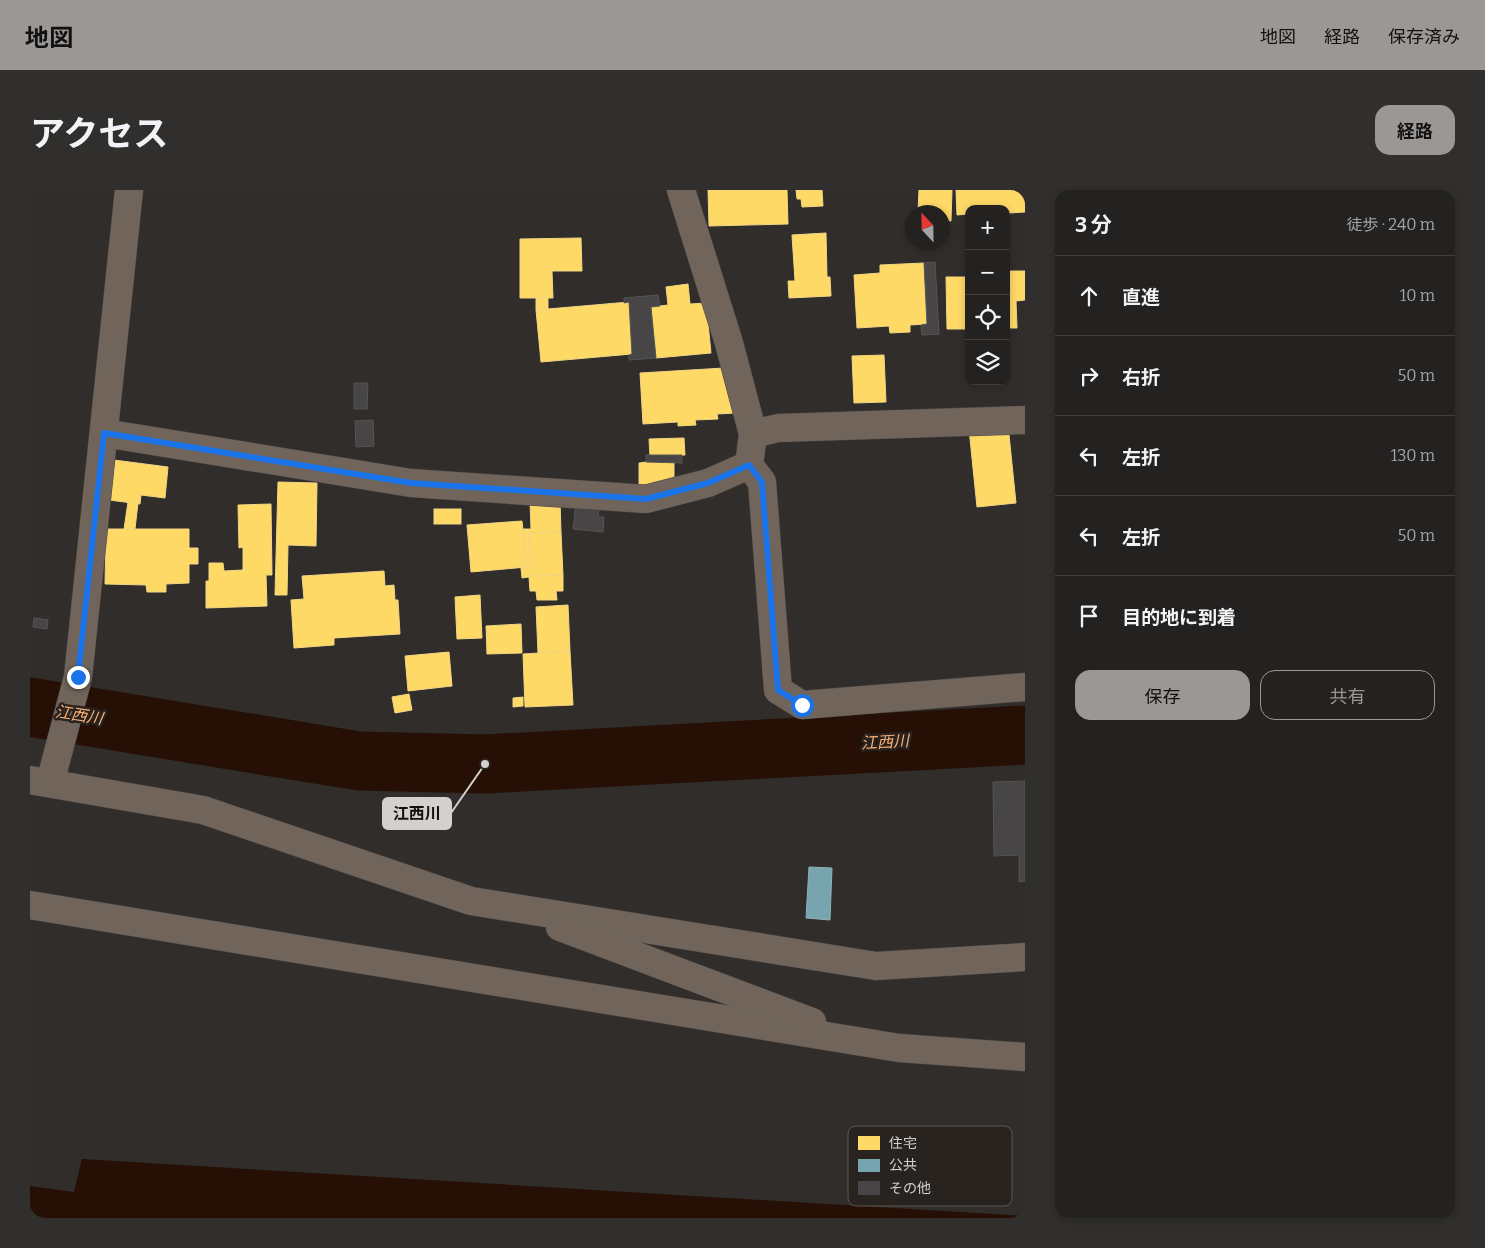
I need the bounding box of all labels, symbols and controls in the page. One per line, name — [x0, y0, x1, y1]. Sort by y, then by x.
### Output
text: 地図 — [25, 24, 73, 52]
text: 地図 — [1260, 26, 1296, 48]
text: 経路 — [1324, 26, 1360, 48]
text: 保存済み — [1388, 26, 1460, 48]
button: 経路 — [1375, 105, 1455, 155]
text: アクセス — [30, 113, 168, 155]
north arrow — [905, 205, 950, 250]
map controls — [965, 205, 1010, 385]
button: + — [965, 205, 1010, 250]
text: 3 分 — [1075, 212, 1112, 238]
text: 徒歩 · 240 m — [1346, 215, 1435, 234]
button: − — [965, 250, 1010, 295]
icon: ahead — [1075, 282, 1103, 310]
text: 直進 — [1122, 286, 1160, 309]
text: 10 m — [1400, 286, 1435, 305]
button: locate — [965, 295, 1010, 340]
button: layers — [965, 340, 1010, 385]
icon: right — [1075, 362, 1103, 390]
text: 右折 — [1122, 366, 1160, 389]
text: 50 m — [1398, 366, 1435, 385]
icon: left — [1075, 442, 1103, 470]
text: 左折 — [1122, 446, 1160, 469]
text: 130 m — [1391, 446, 1435, 465]
icon: left — [1075, 522, 1103, 550]
text: 左折 — [1122, 526, 1160, 549]
text: 50 m — [1398, 526, 1435, 545]
icon: arrive — [1075, 602, 1103, 630]
text: 目的地に到着 — [1122, 606, 1236, 629]
route end — [67, 666, 90, 689]
button: 保存 — [1075, 670, 1250, 720]
button: 共有 — [1260, 670, 1435, 720]
route start — [791, 694, 814, 717]
water label: 江西川 — [54, 702, 106, 728]
water label: 江西川 — [861, 731, 911, 753]
callout: 江西川 — [383, 798, 451, 829]
text: 江西川 — [393, 804, 441, 823]
legend — [848, 1126, 1012, 1206]
text: 住宅 — [889, 1135, 917, 1152]
text: 公共 — [889, 1157, 917, 1174]
text: その他 — [889, 1180, 931, 1197]

